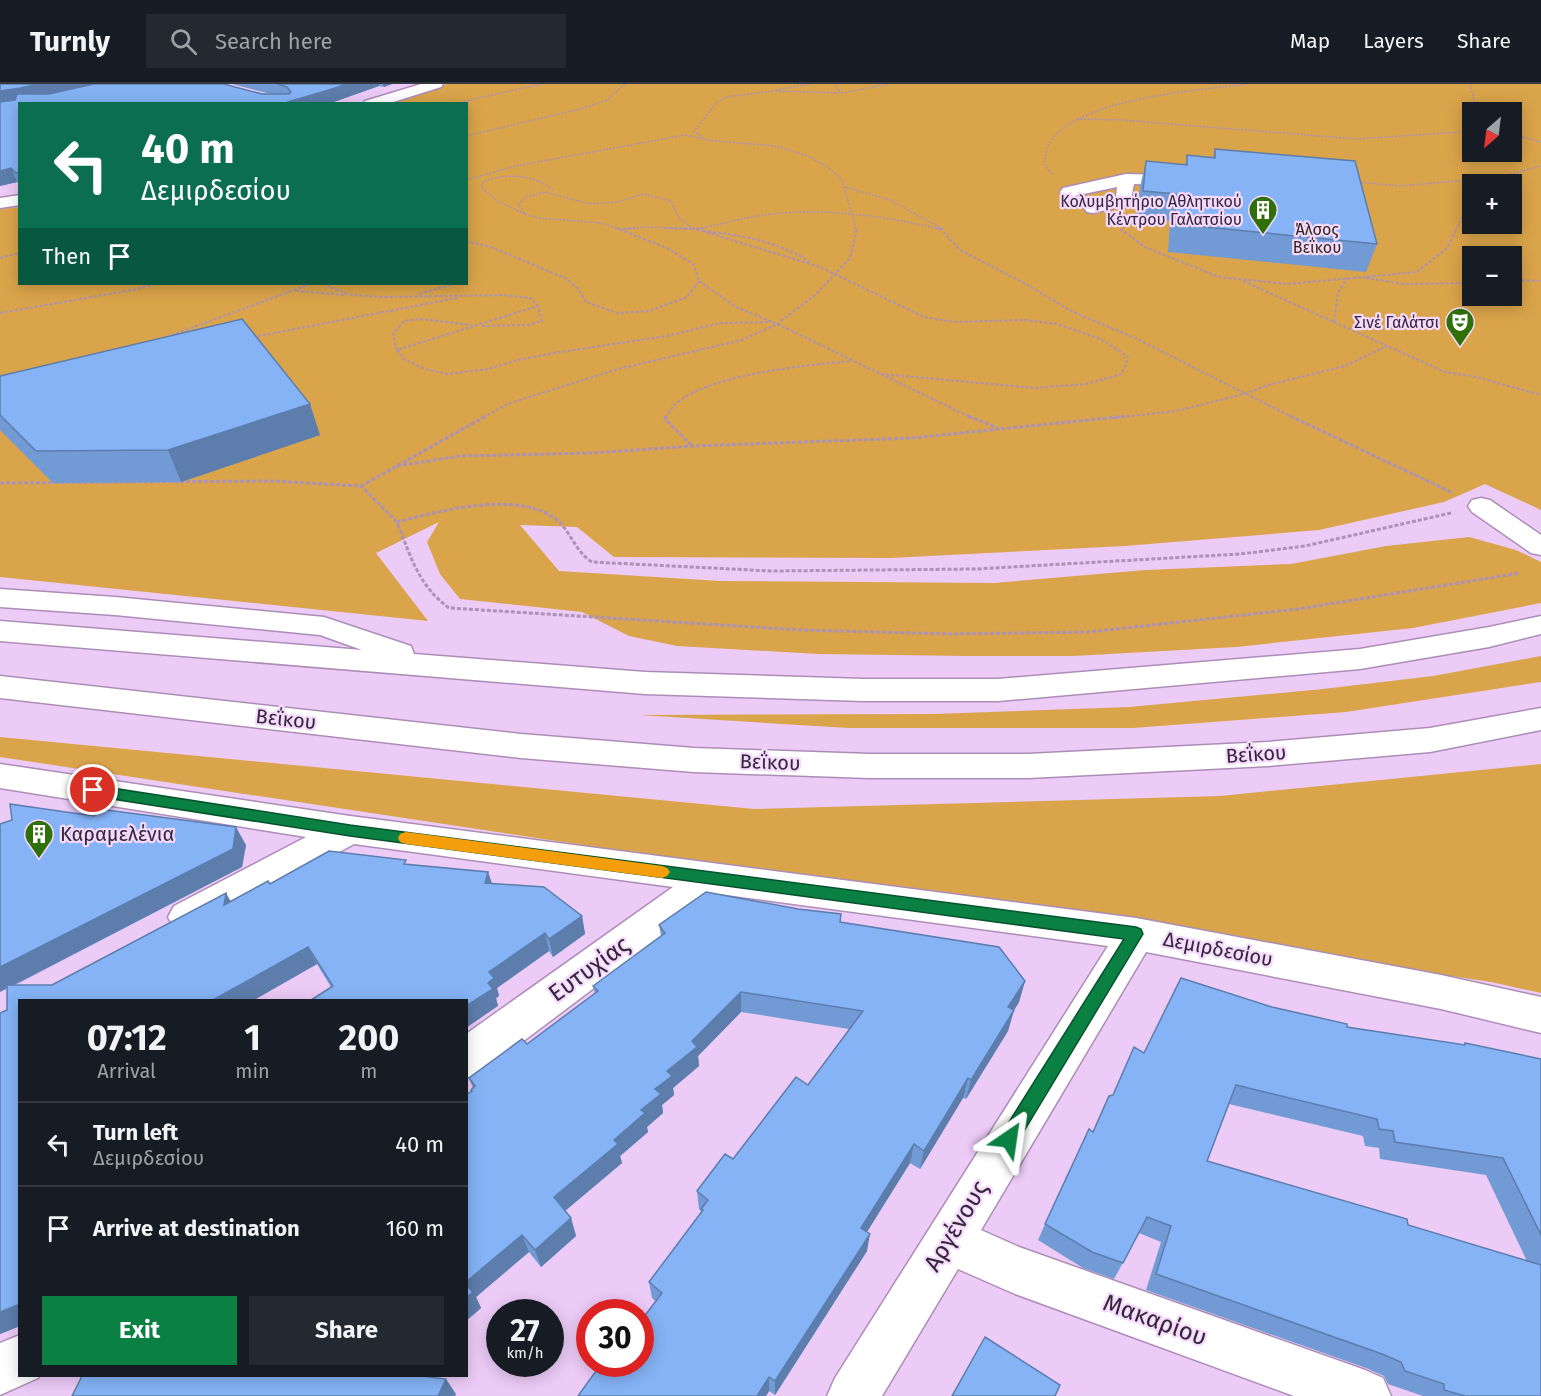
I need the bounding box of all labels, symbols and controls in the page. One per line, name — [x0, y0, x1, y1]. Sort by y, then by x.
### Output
search box — [146, 14, 566, 68]
text: Turnly — [30, 25, 110, 58]
icon: search — [167, 25, 200, 58]
text: Search here — [215, 28, 332, 55]
text: Map — [1290, 28, 1330, 54]
text: Layers — [1363, 28, 1424, 54]
text: Share — [1457, 28, 1511, 54]
north arrow — [1462, 102, 1522, 162]
map controls — [1462, 102, 1522, 306]
text: 40 m — [141, 124, 235, 174]
icon: left — [42, 126, 120, 204]
button: + — [1462, 174, 1522, 234]
text: Δεμιρδεσίου — [141, 175, 291, 207]
place label: Κολυμβητήριο Αθλητικού Κέντρου Γαλατσίου — [1060, 192, 1242, 229]
building icon: Κολυμβητήριο Αθλητικού Κέντρου Γαλατσίου — [1247, 194, 1279, 236]
park label: Άλσος Βεΐκου — [1293, 220, 1341, 257]
icon: arrive — [103, 240, 136, 273]
text: Then — [42, 243, 91, 270]
button: − — [1462, 246, 1522, 306]
theatre icon: Σινέ Γαλάτσι — [1444, 306, 1476, 348]
place label: Σινέ Γαλάτσι — [1354, 313, 1439, 332]
street label: Βεΐκου — [255, 704, 317, 734]
street label: Βεΐκου — [1225, 740, 1287, 768]
street label: Βεΐκου — [739, 749, 801, 775]
pin — [67, 764, 118, 815]
icon: arrive — [76, 773, 109, 806]
building icon: Καραμελένια — [23, 818, 55, 860]
place label: Καραμελένια — [60, 822, 174, 846]
street label: Δεμιρδεσίου — [1161, 927, 1275, 971]
street label: Ευτυχίας — [543, 930, 635, 1008]
text: 07:12 — [87, 1016, 167, 1060]
text: 1 — [244, 1016, 261, 1060]
text: 200 — [339, 1016, 399, 1060]
text: Arrival — [97, 1059, 156, 1083]
text: min — [235, 1059, 270, 1083]
text: m — [360, 1059, 377, 1083]
position arrow — [977, 1107, 1041, 1171]
text: Turn left — [93, 1119, 178, 1146]
icon: left — [42, 1128, 75, 1161]
text: 40 m — [395, 1131, 444, 1158]
text: Δεμιρδεσίου — [93, 1146, 204, 1170]
street label: Αργένους — [918, 1176, 994, 1276]
icon: arrive — [42, 1212, 75, 1245]
text: Arrive at destination — [93, 1215, 300, 1242]
text: 160 m — [386, 1215, 444, 1242]
street label: Μακαρίου — [1099, 1288, 1211, 1352]
button: Exit — [42, 1296, 237, 1365]
button: Share — [249, 1296, 444, 1365]
speed limit sign: 30 — [576, 1299, 654, 1377]
text: 27 — [510, 1313, 540, 1349]
text: km/h — [506, 1344, 544, 1362]

